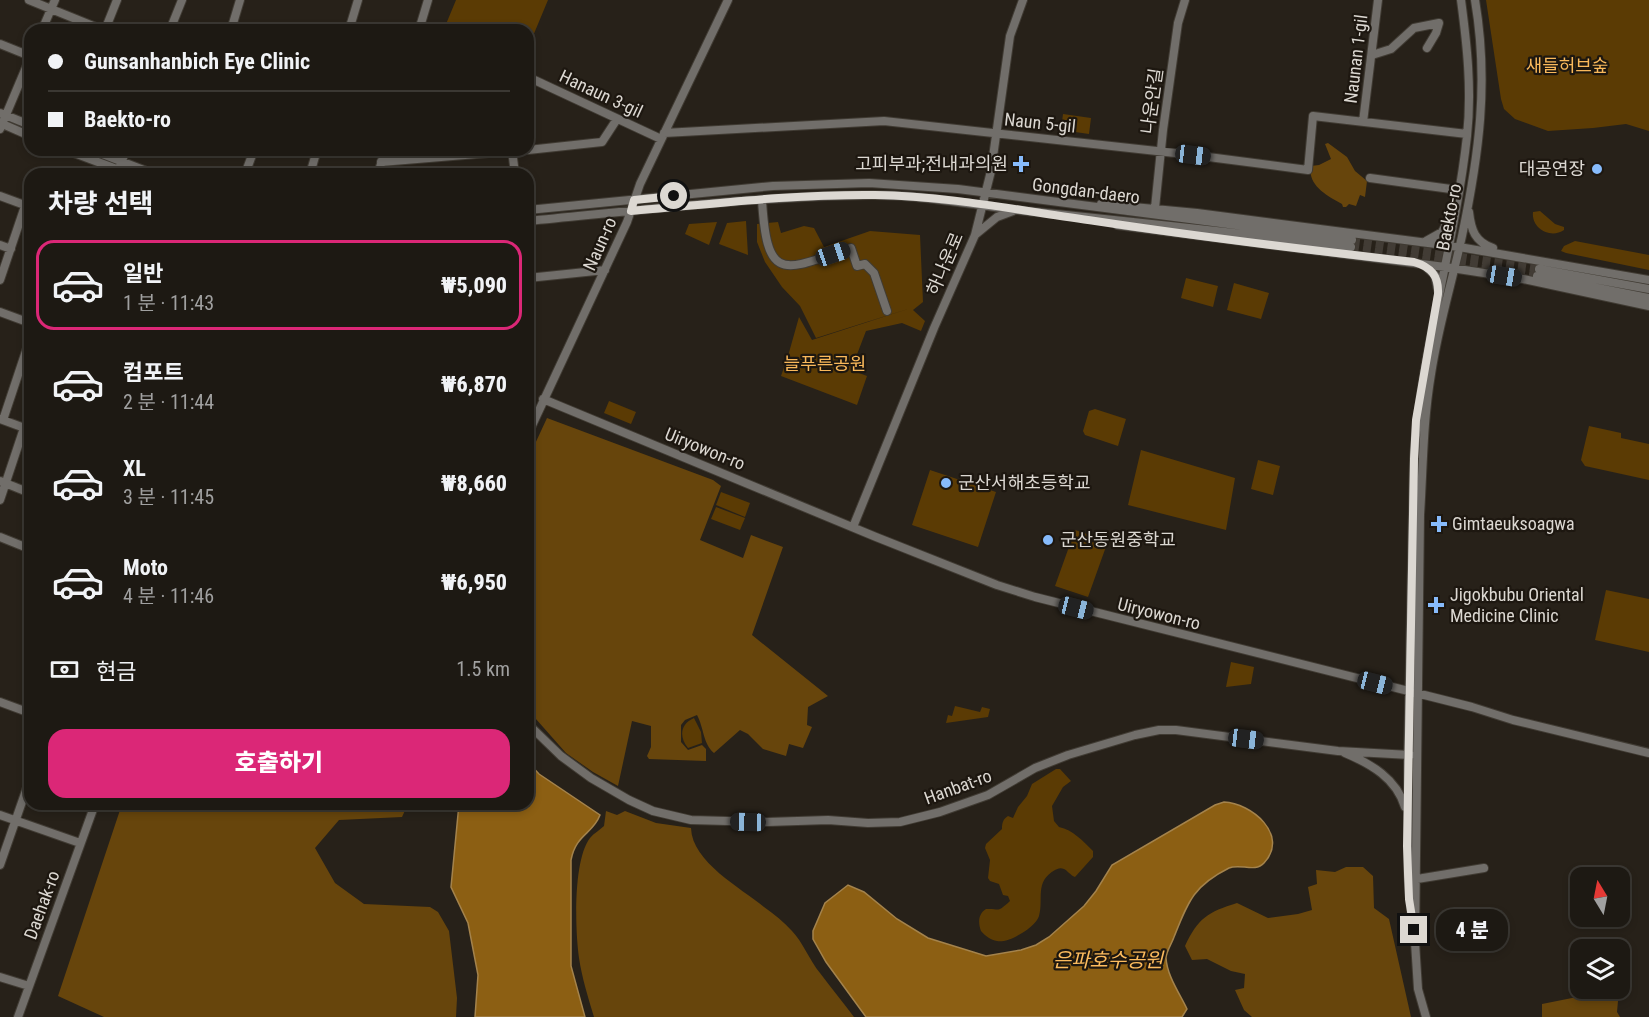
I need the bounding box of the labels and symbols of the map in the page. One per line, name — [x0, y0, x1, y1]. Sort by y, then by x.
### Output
street label: Naunan 1-gil — [1340, 13, 1371, 104]
park label: 새들허브숲 — [1526, 55, 1608, 76]
street label: Hanaun 3-gil — [556, 65, 646, 122]
street label: 나운안길 — [1136, 67, 1167, 135]
street label: Naun 5-gil — [1003, 108, 1077, 137]
car — [1174, 144, 1212, 166]
place label: 고피부과;전내과의원 — [855, 153, 1008, 174]
marker: 고피부과;전내과의원 — [1012, 155, 1030, 173]
place label: 대공연장 — [1519, 158, 1585, 179]
marker: 대공연장 — [1590, 162, 1604, 176]
street label: Gongdan-daero — [1031, 173, 1141, 208]
route start — [660, 182, 687, 209]
street label: Baekto-ro — [1432, 182, 1465, 252]
street label: Naun-ro — [579, 214, 621, 274]
street label: 하나운로 — [922, 229, 967, 298]
car — [813, 240, 853, 268]
car — [1485, 264, 1523, 288]
park label: 늘푸른공원 — [784, 353, 866, 374]
street label: Uiryowon-ro — [662, 423, 748, 474]
place label: 군산서해초등학교 — [958, 472, 1090, 493]
marker: 군산서해초등학교 — [939, 476, 953, 490]
place label: Gimtaeuksoagwa — [1452, 513, 1575, 534]
marker: Gimtaeuksoagwa — [1430, 515, 1448, 533]
place label: 군산동원중학교 — [1060, 529, 1176, 550]
marker: 군산동원중학교 — [1041, 533, 1055, 547]
place label: Jigokbubu Oriental Medicine Clinic — [1450, 584, 1584, 626]
street label: Uiryowon-ro — [1116, 593, 1203, 634]
car — [1056, 595, 1096, 621]
marker: Jigokbubu Oriental Medicine Clinic — [1427, 596, 1445, 614]
car — [1355, 670, 1395, 696]
car — [1227, 728, 1265, 750]
street label: Hanbat-ro — [921, 765, 994, 808]
car — [730, 813, 766, 831]
north arrow — [1570, 867, 1630, 927]
street label: Daehak-ro — [19, 868, 64, 942]
callout: 4 분 — [1435, 909, 1507, 951]
route end — [1400, 916, 1427, 943]
water label: 은파호수공원 — [1053, 948, 1165, 972]

